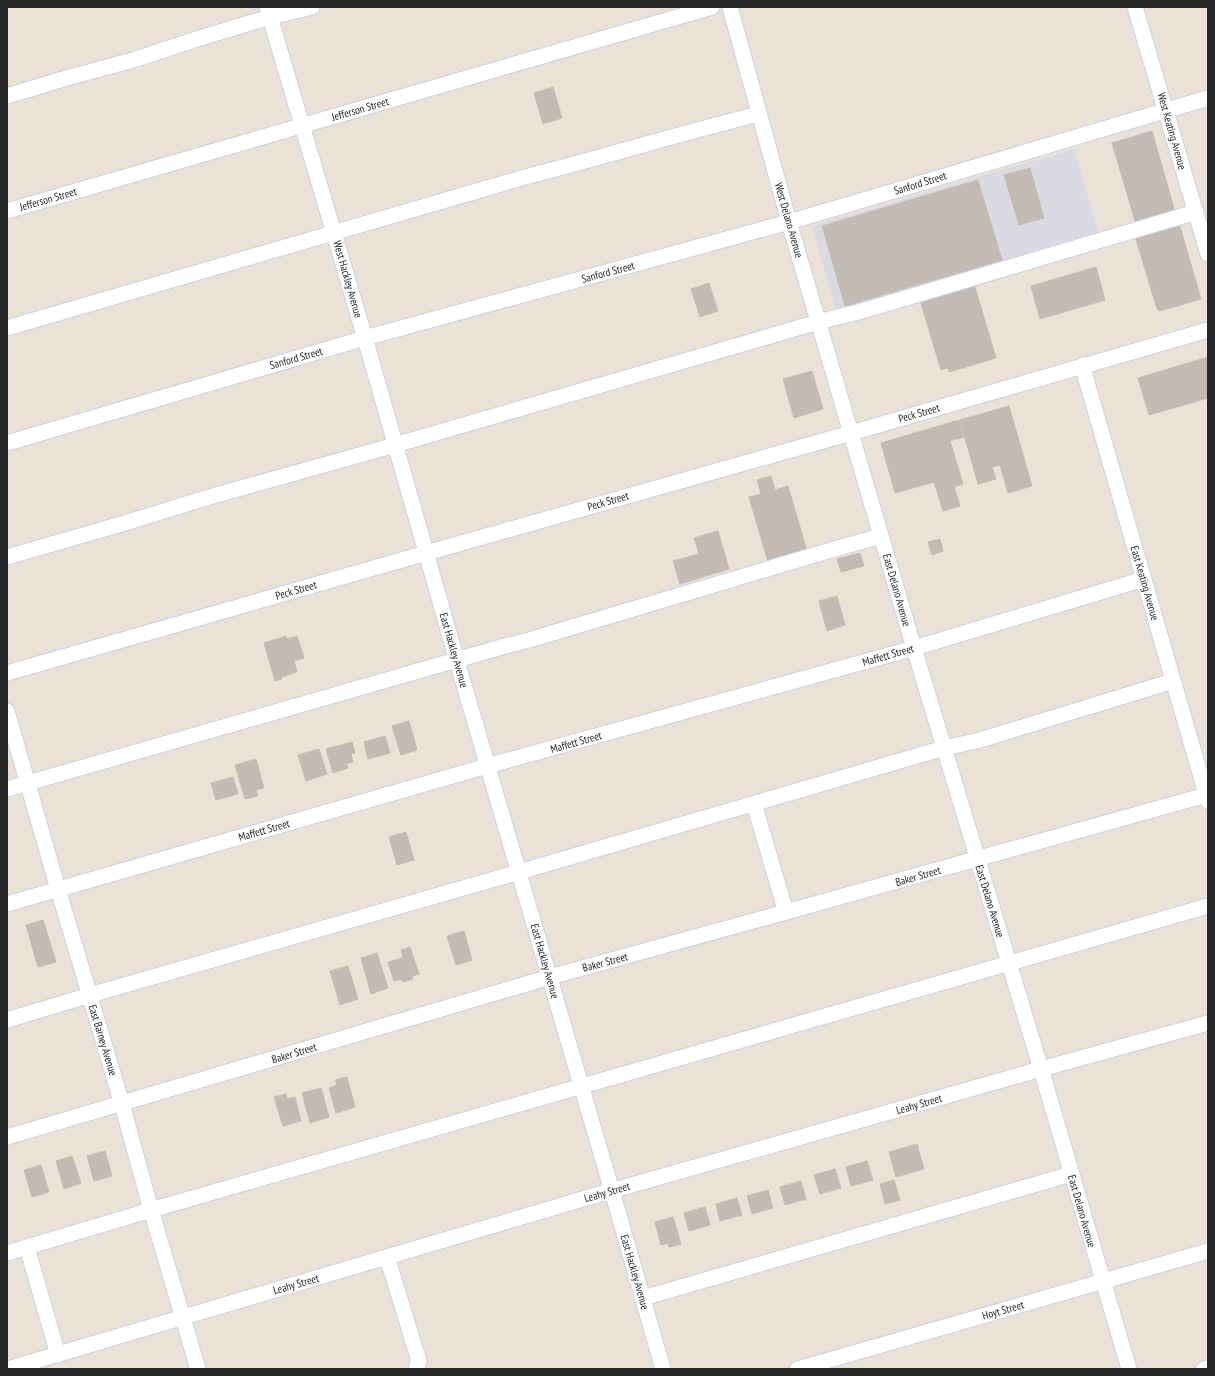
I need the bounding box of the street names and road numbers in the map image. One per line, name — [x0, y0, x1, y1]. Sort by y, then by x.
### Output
street label: West Keating Avenue — [1154, 91, 1190, 172]
street label: Jefferson Street — [329, 94, 390, 124]
street label: Sanford Street — [892, 168, 948, 198]
street label: West Delano Avenue — [772, 181, 807, 260]
street label: Jefferson Street — [17, 184, 78, 214]
street label: West Hackley Avenue — [330, 239, 366, 320]
street label: Sanford Street — [580, 258, 636, 286]
street label: Sanford Street — [268, 344, 324, 372]
street label: Peck Street — [897, 400, 941, 426]
street label: Peck Street — [586, 488, 630, 514]
street label: East Keating Avenue — [1128, 544, 1162, 622]
street label: East Delano Avenue — [880, 552, 914, 628]
street label: Peck Street — [274, 577, 318, 603]
street label: East Hackley Avenue — [437, 611, 472, 690]
street label: Maffett Street — [861, 641, 915, 669]
street label: Maffett Street — [549, 728, 603, 756]
street label: Maffett Street — [237, 816, 291, 844]
street label: Baker Street — [894, 863, 942, 889]
street label: East Delano Avenue — [972, 863, 1008, 939]
street label: East Hackley Avenue — [528, 922, 563, 1001]
street label: Baker Street — [581, 949, 629, 975]
street label: East Barney Avenue — [86, 1003, 121, 1078]
street label: Baker Street — [270, 1040, 318, 1066]
street label: Leahy Street — [895, 1091, 943, 1117]
street label: East Delano Avenue — [1065, 1173, 1099, 1249]
street label: Leahy Street — [583, 1179, 631, 1205]
street label: East Hackley Avenue — [618, 1233, 653, 1312]
street label: Leahy Street — [272, 1271, 320, 1297]
street label: Hoyt Street — [980, 1297, 1026, 1323]

